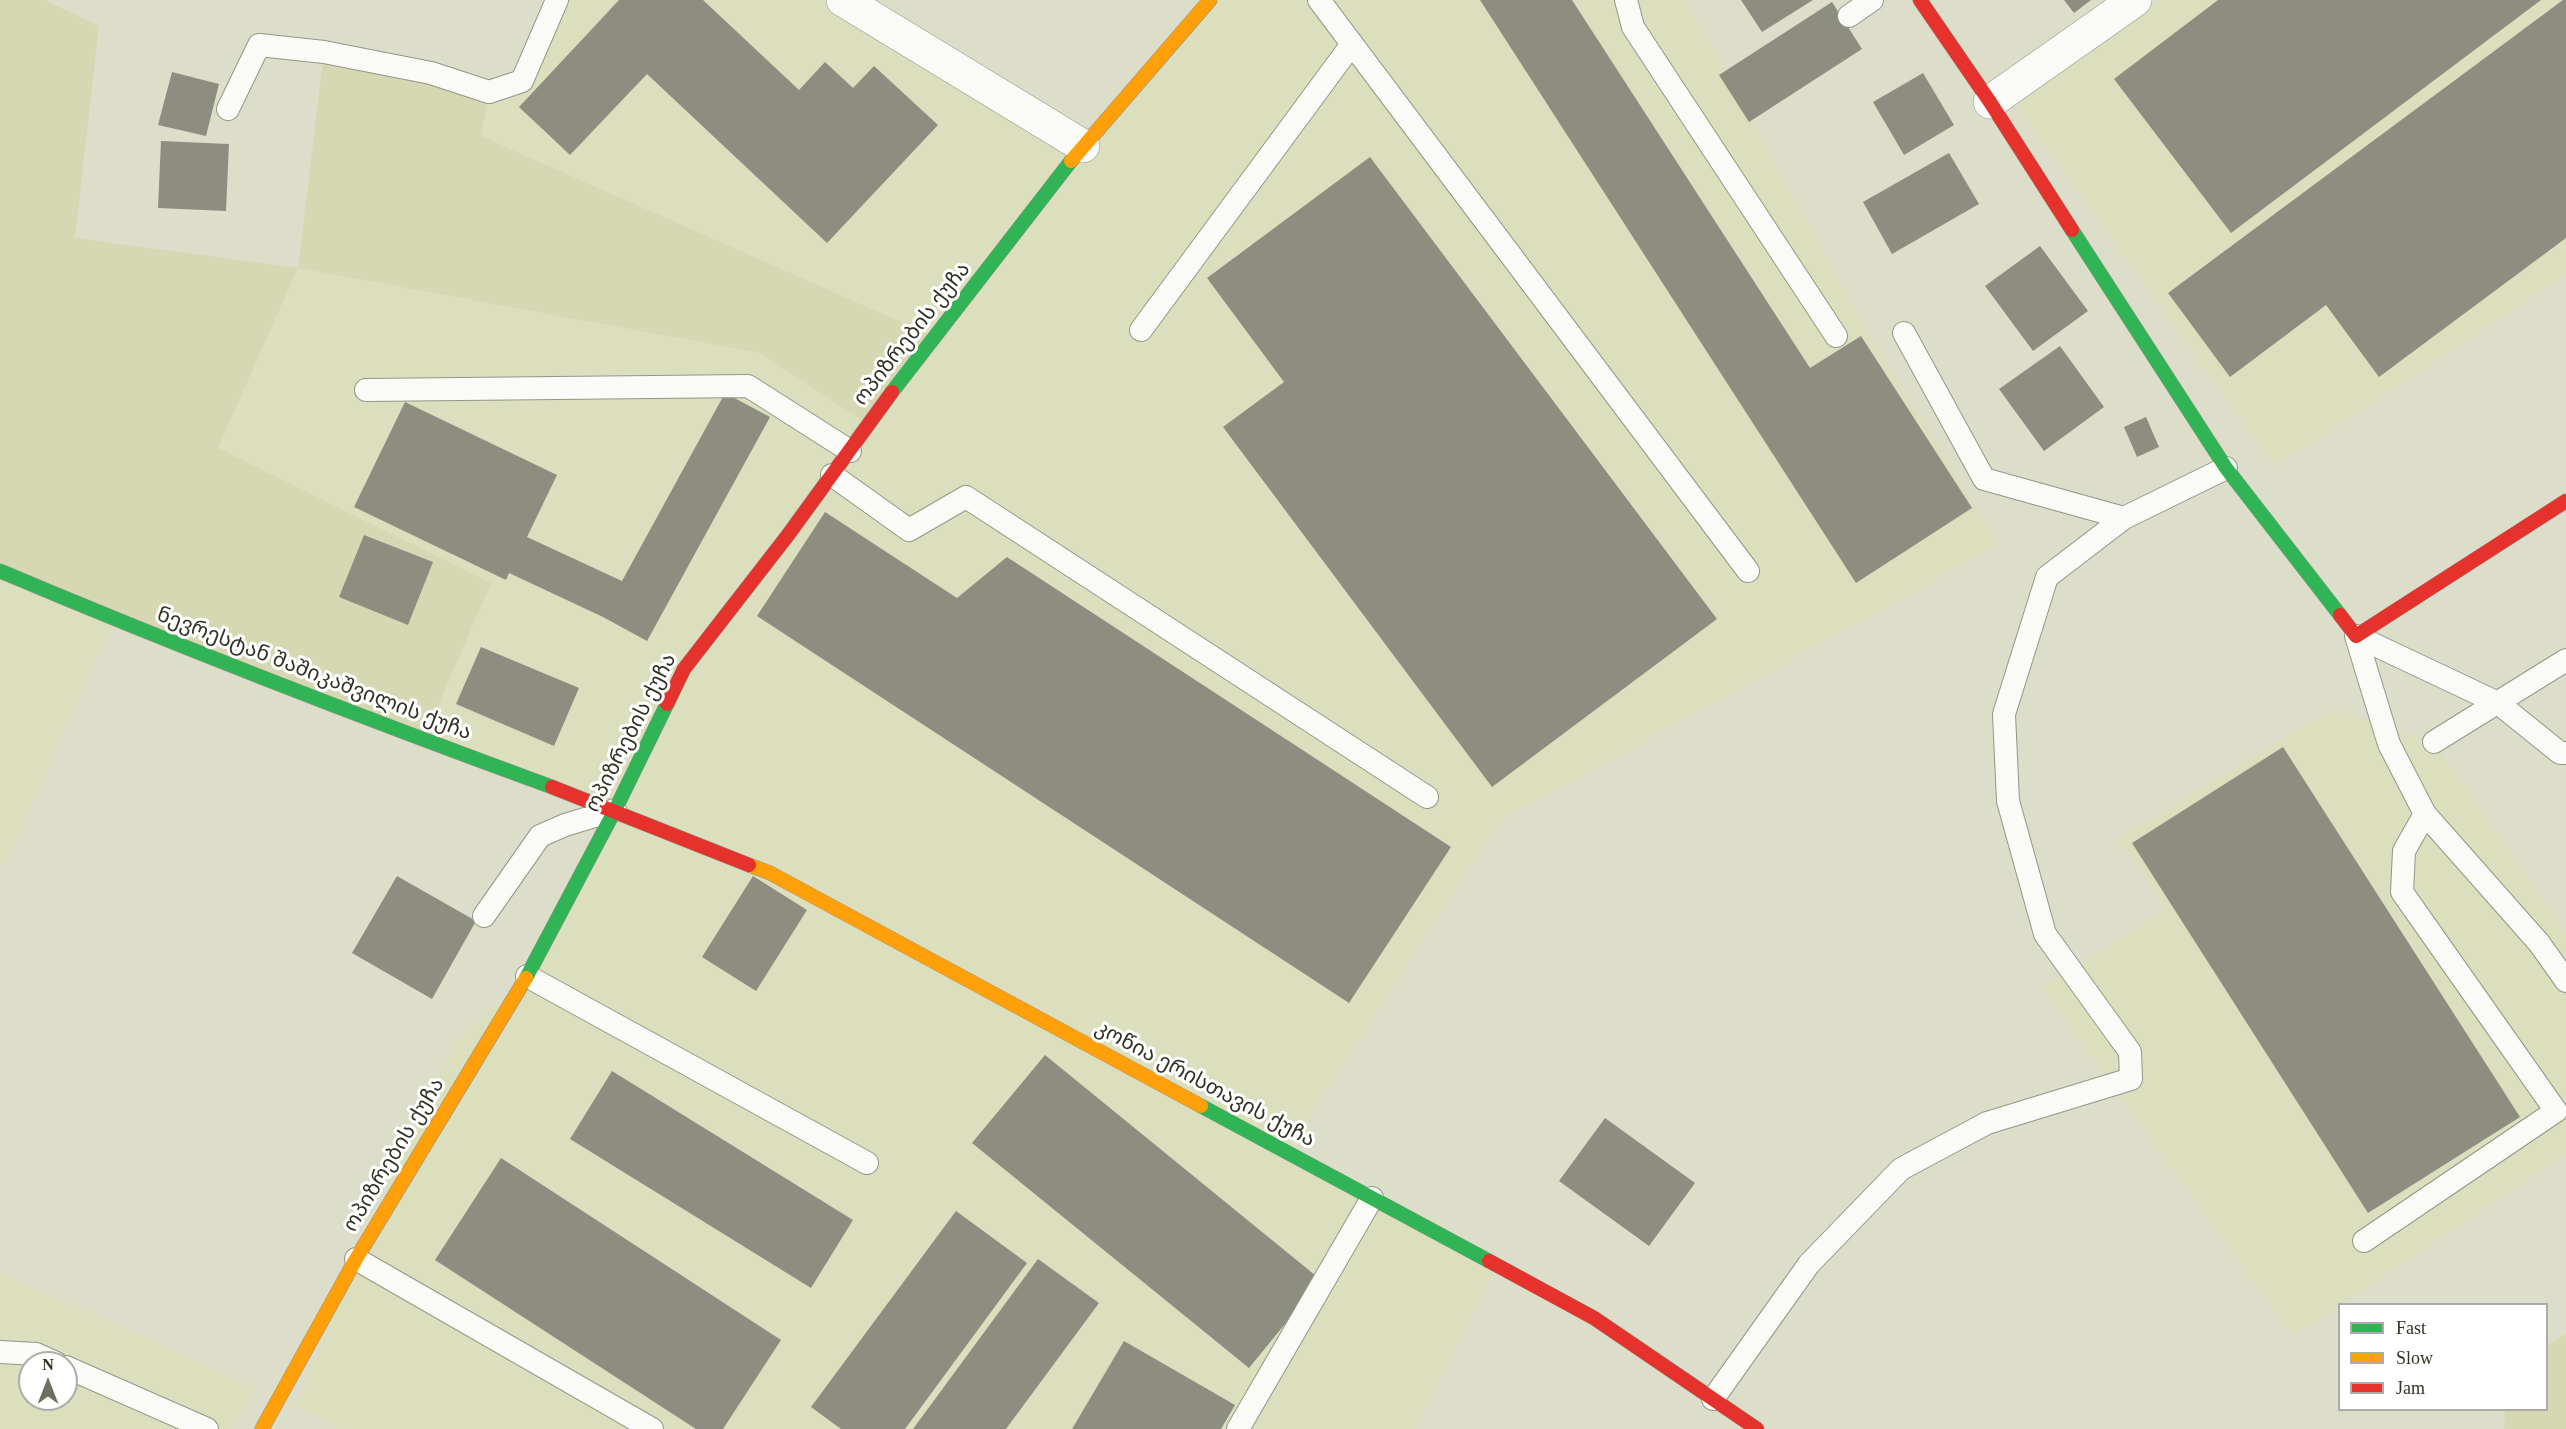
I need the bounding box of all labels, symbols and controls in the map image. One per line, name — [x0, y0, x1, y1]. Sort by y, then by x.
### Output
street label: ოპიზრების ქუჩა — [848, 257, 976, 411]
street label: ნევრესტან შაშიკაშვილის ქუჩა — [153, 602, 475, 746]
street label: ოპიზრების ქუჩა — [580, 649, 682, 817]
street label: კოწია ერისთავის ქუჩა — [1091, 1015, 1319, 1153]
street label: ოპიზრების ქუჩა — [338, 1074, 450, 1236]
legend — [2338, 1303, 2548, 1411]
text: Fast — [2396, 1318, 2426, 1338]
text: Slow — [2396, 1348, 2433, 1368]
north arrow — [18, 1351, 78, 1411]
text: N — [42, 1356, 54, 1373]
text: Jam — [2396, 1378, 2425, 1398]

